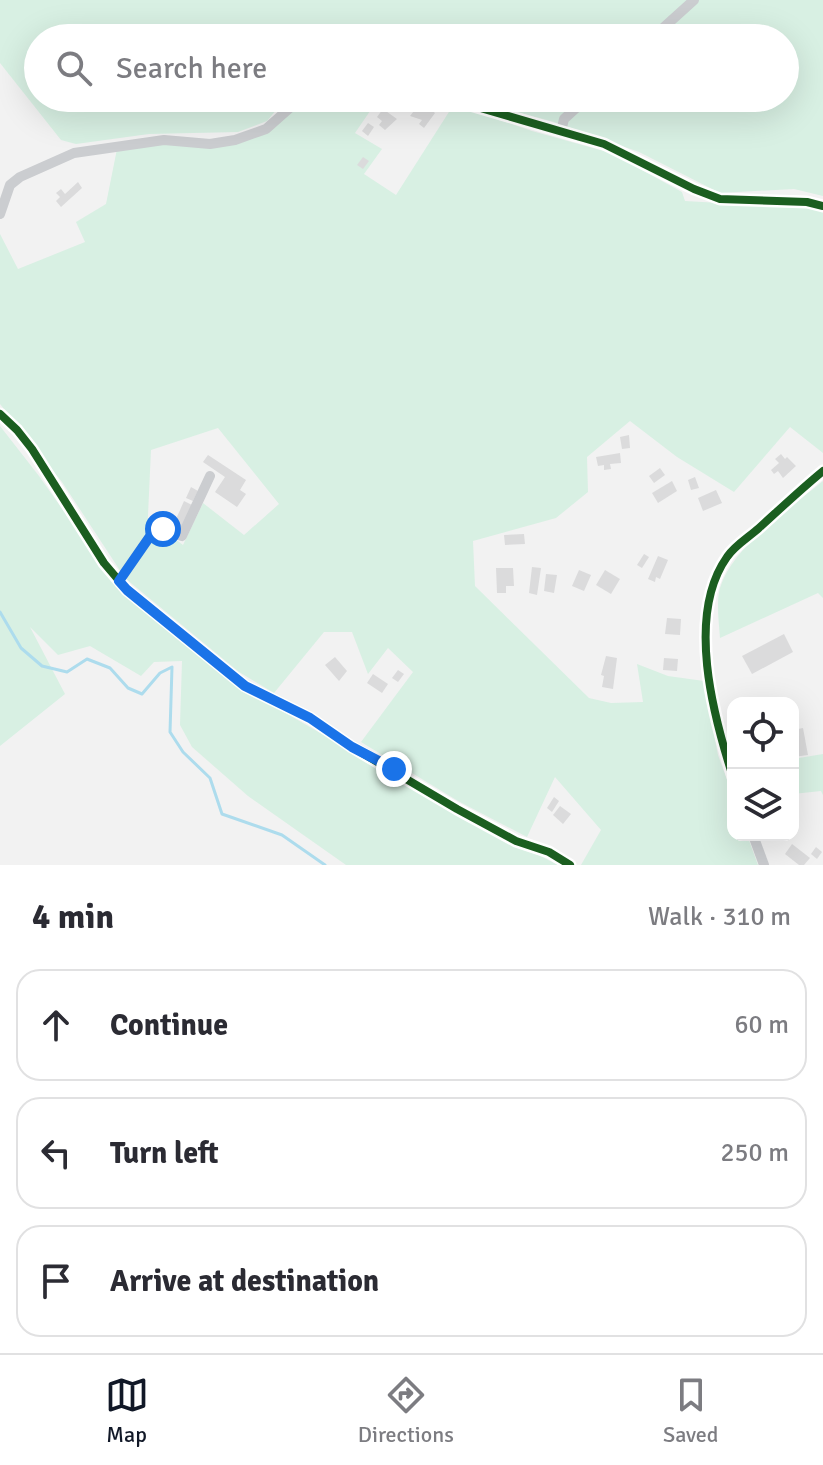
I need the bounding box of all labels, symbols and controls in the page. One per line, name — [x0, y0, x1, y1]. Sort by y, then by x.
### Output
search box — [24, 24, 799, 112]
icon: search — [52, 46, 96, 90]
text: Search here — [116, 50, 267, 87]
route start — [145, 511, 181, 547]
map controls — [727, 697, 799, 841]
button: locate — [727, 697, 799, 769]
route end — [376, 751, 412, 787]
button: layers — [727, 769, 799, 841]
text: 4 min — [32, 896, 114, 938]
text: Walk · 310 m — [648, 901, 791, 933]
icon: ahead — [34, 1003, 78, 1047]
text: Continue — [110, 1007, 228, 1044]
text: 60 m — [734, 1009, 789, 1041]
icon: left — [34, 1131, 78, 1175]
text: Turn left — [110, 1135, 219, 1172]
text: 250 m — [720, 1137, 789, 1169]
icon: arrive — [34, 1259, 78, 1303]
text: Arrive at destination — [110, 1263, 379, 1300]
tab: Map — [105, 1373, 149, 1448]
tab: Directions — [358, 1373, 454, 1448]
tab: Saved — [663, 1373, 718, 1448]

